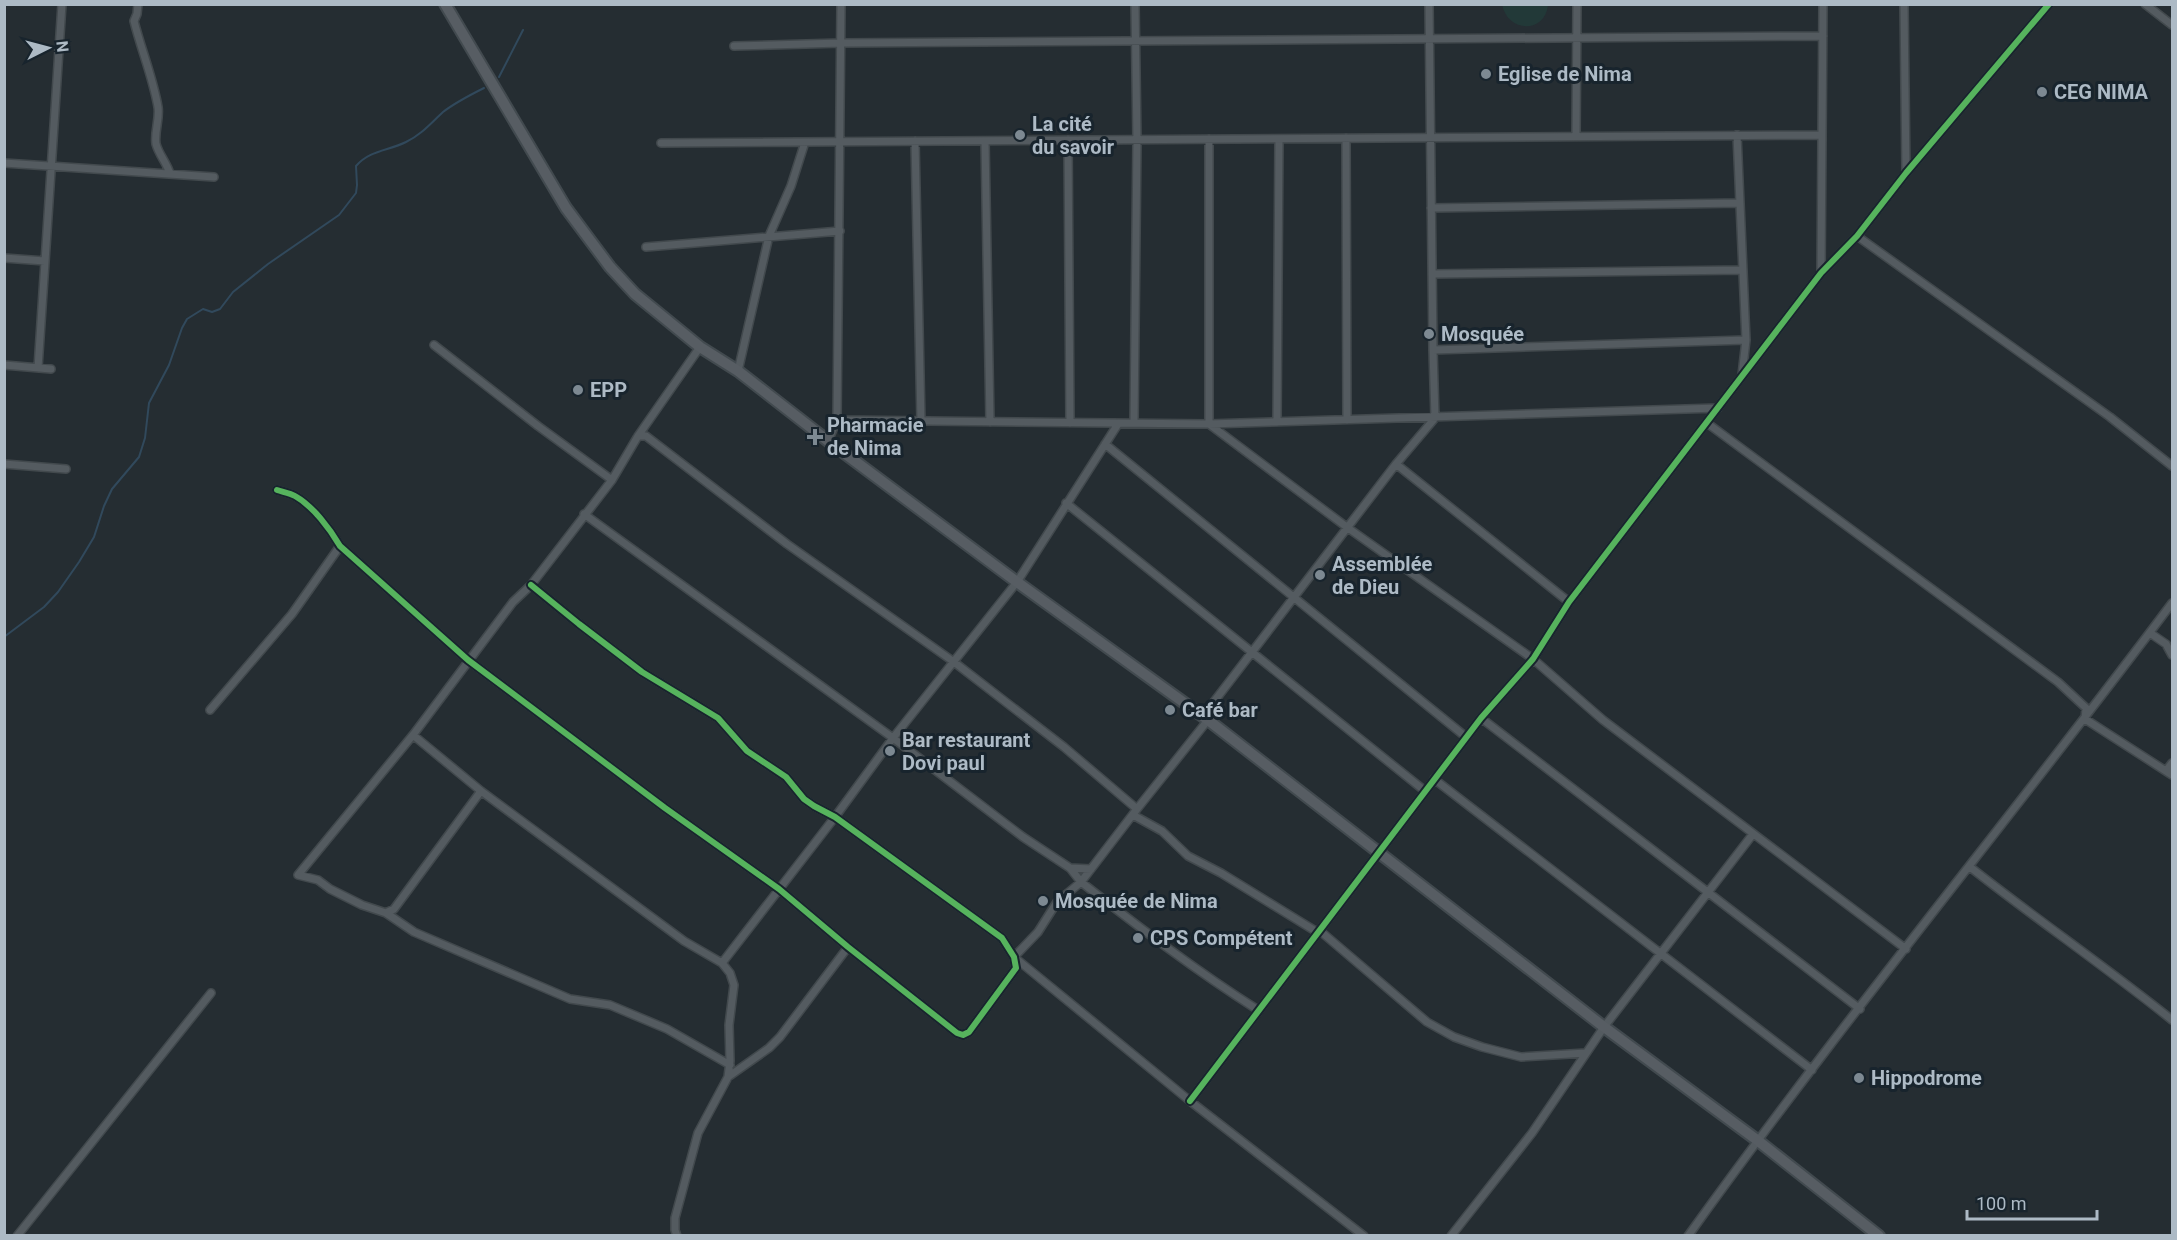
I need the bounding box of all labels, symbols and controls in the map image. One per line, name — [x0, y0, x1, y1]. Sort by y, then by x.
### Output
north arrow — [18, 18, 78, 78]
text: N — [52, 40, 72, 53]
place label: Eglise de Nima — [1498, 62, 1632, 86]
marker: Eglise de Nima — [1479, 67, 1493, 81]
place label: CEG NIMA — [2054, 80, 2149, 104]
marker: CEG NIMA — [2035, 85, 2049, 99]
place label: La cité du savoir — [1032, 112, 1115, 159]
marker: La cité du savoir — [1013, 128, 1027, 142]
place label: Mosquée — [1441, 322, 1524, 346]
marker: Mosquée — [1422, 327, 1436, 341]
place label: EPP — [590, 378, 627, 402]
marker: EPP — [571, 383, 585, 397]
place label: Pharmacie de Nima — [827, 413, 924, 460]
marker: Pharmacie de Nima — [808, 430, 822, 444]
place label: Assemblée de Dieu — [1332, 552, 1432, 599]
marker: Assemblée de Dieu — [1313, 568, 1327, 582]
place label: Café bar — [1182, 698, 1258, 722]
marker: Café bar — [1163, 703, 1177, 717]
place label: Bar restaurant Dovi paul — [902, 728, 1031, 775]
marker: Bar restaurant Dovi paul — [883, 744, 897, 758]
place label: Mosquée de Nima — [1055, 889, 1218, 913]
marker: Mosquée de Nima — [1036, 894, 1050, 908]
place label: CPS Compétent — [1150, 926, 1293, 950]
marker: CPS Compétent — [1131, 931, 1145, 945]
place label: Hippodrome — [1871, 1066, 1982, 1090]
marker: Hippodrome — [1852, 1071, 1866, 1085]
scale bar — [1967, 1183, 2098, 1221]
text: 100 m — [1976, 1193, 2027, 1214]

